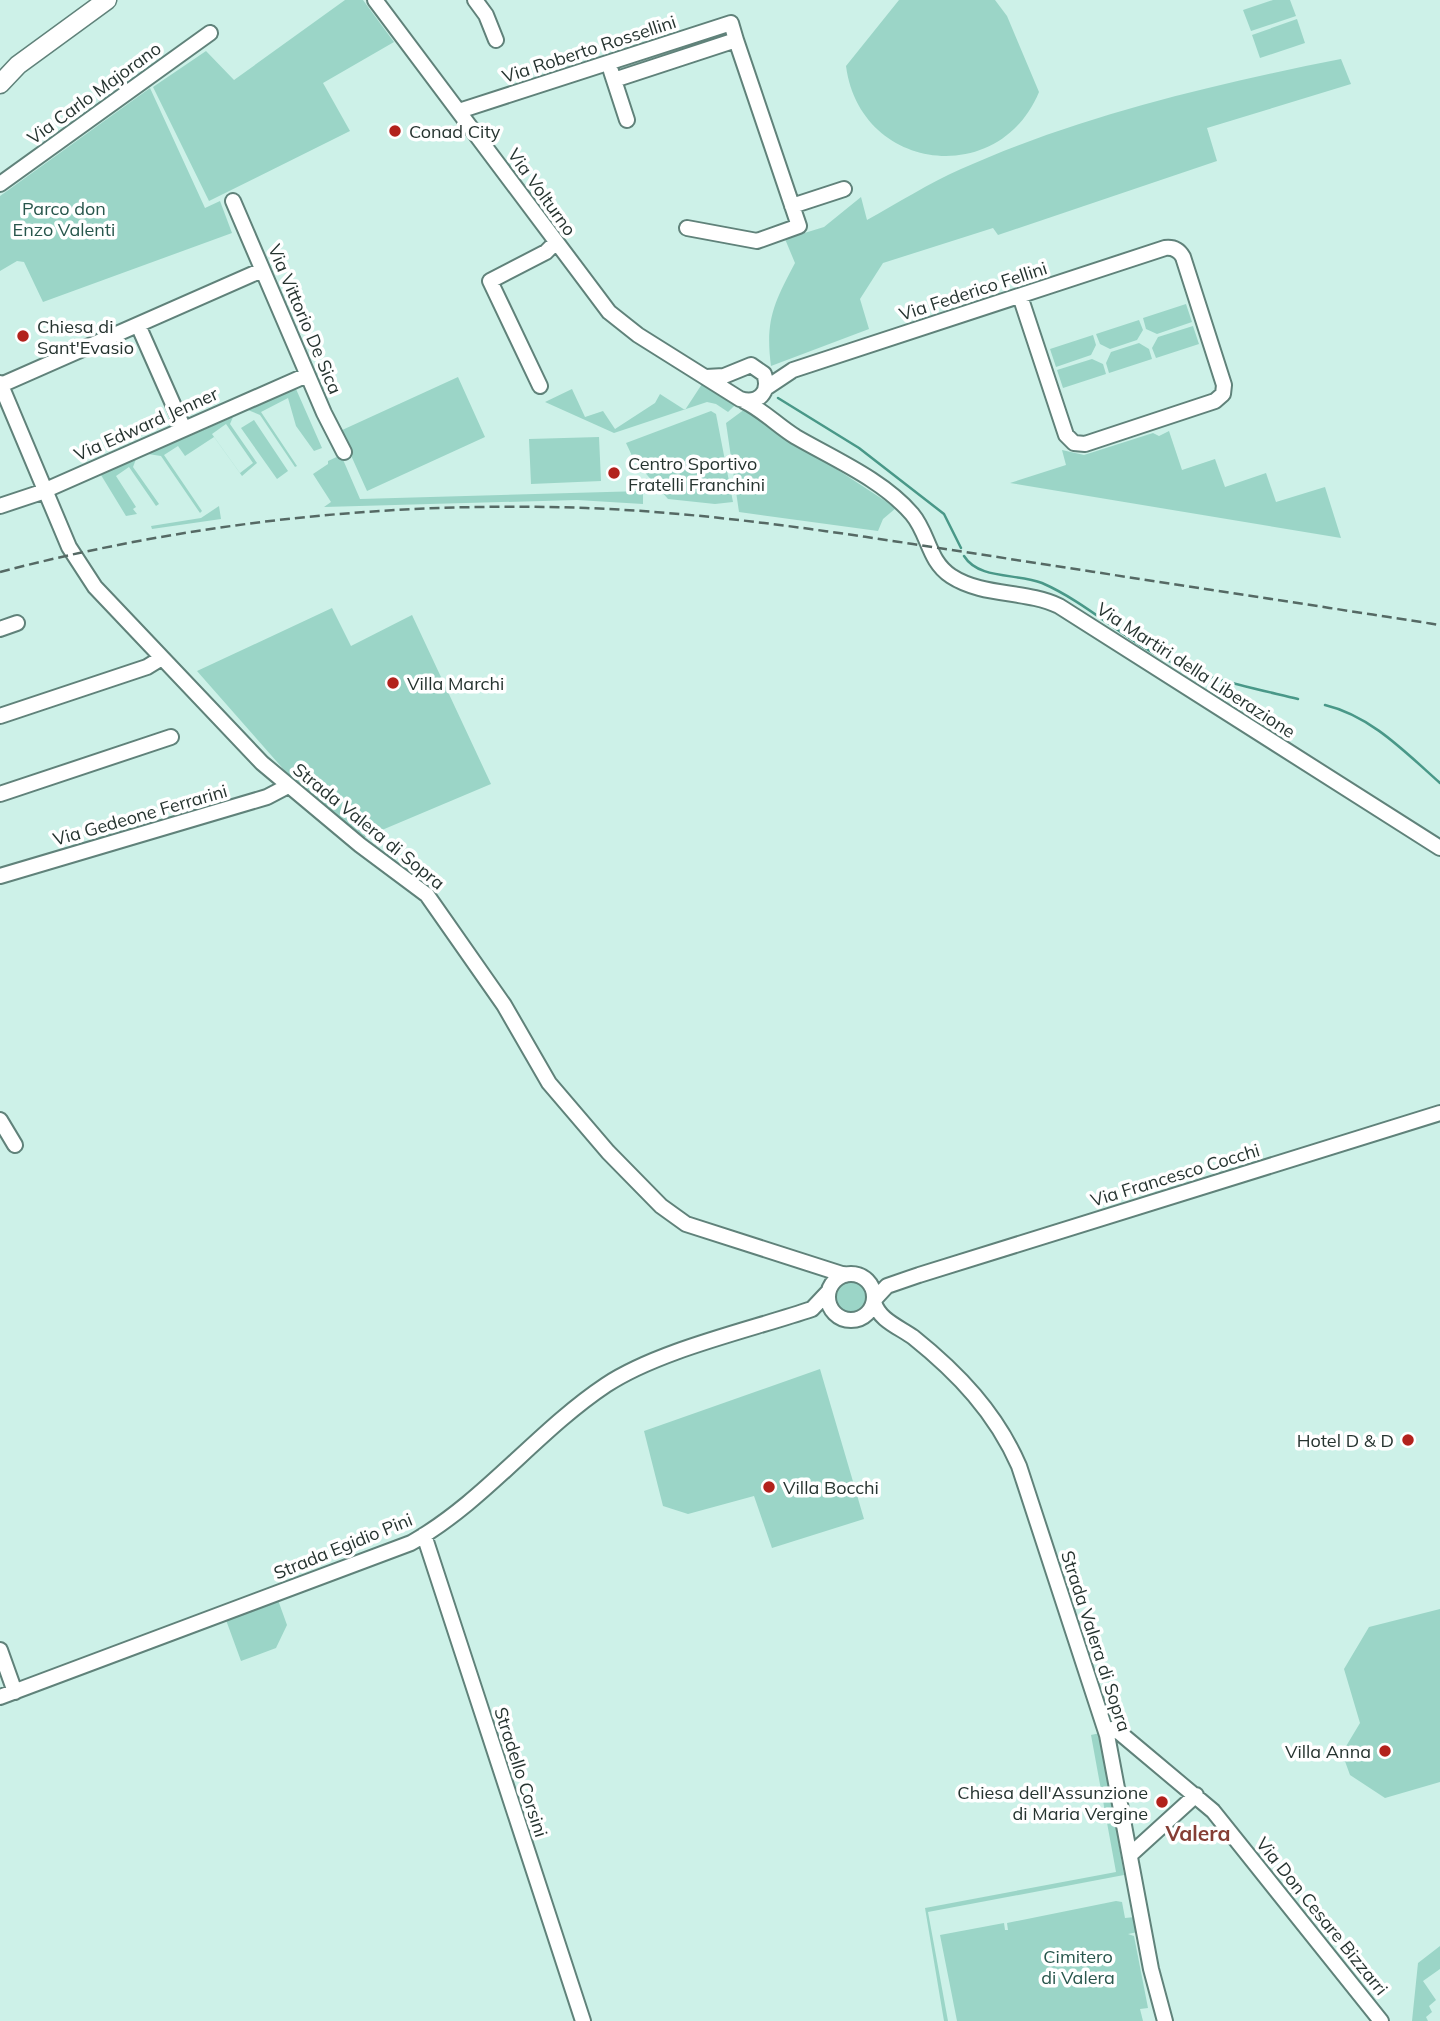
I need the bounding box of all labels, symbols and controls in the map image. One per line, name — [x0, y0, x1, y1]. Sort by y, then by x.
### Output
street label: Via Roberto Rossellini — [499, 10, 679, 88]
street label: Via Carlo Majorano — [23, 37, 165, 149]
place label: Conad City — [409, 120, 501, 143]
marker: Conad City — [387, 123, 403, 139]
street label: Via Volturno — [503, 144, 581, 240]
park label: Parco don Enzo Valenti — [13, 197, 115, 241]
street label: Via Vittorio De Sica — [263, 241, 347, 397]
street label: Via Federico Fellini — [896, 256, 1050, 326]
place label: Chiesa di Sant'Evasio — [37, 315, 134, 359]
marker: Chiesa di Sant'Evasio — [15, 328, 31, 344]
street label: Via Edward Jenner — [71, 382, 222, 466]
place label: Centro Sportivo Fratelli Franchini — [628, 452, 765, 496]
marker: Centro Sportivo Fratelli Franchini — [606, 465, 622, 481]
street label: Via Martiri della Liberazione — [1092, 597, 1300, 743]
place label: Villa Marchi — [407, 672, 504, 695]
marker: Villa Marchi — [385, 675, 401, 691]
street label: Strada Valera di Sopra — [288, 758, 450, 894]
street label: Via Gedeone Ferrarini — [50, 779, 230, 851]
street label: Via Francesco Cocchi — [1088, 1138, 1262, 1212]
place label: Hotel D & D — [1297, 1429, 1394, 1452]
marker: Hotel D & D — [1400, 1432, 1416, 1448]
place label: Villa Bocchi — [783, 1476, 879, 1499]
marker: Villa Bocchi — [761, 1479, 777, 1495]
street label: Strada Egidio Pini — [270, 1508, 416, 1584]
street label: Strada Valera di Sopra — [1056, 1548, 1136, 1734]
street label: Stradello Corsini — [489, 1704, 553, 1840]
place label: Villa Anna — [1285, 1740, 1371, 1763]
marker: Villa Anna — [1377, 1743, 1393, 1759]
place label: Chiesa dell'Assunzione di Maria Vergine — [957, 1781, 1148, 1825]
marker: Chiesa dell'Assunzione di Maria Vergine — [1154, 1794, 1170, 1810]
district label: Valera — [1164, 1820, 1231, 1846]
street label: Via Don Cesare Bizzarri — [1251, 1832, 1393, 2000]
park label: Cimitero di Valera — [1041, 1945, 1115, 1989]

